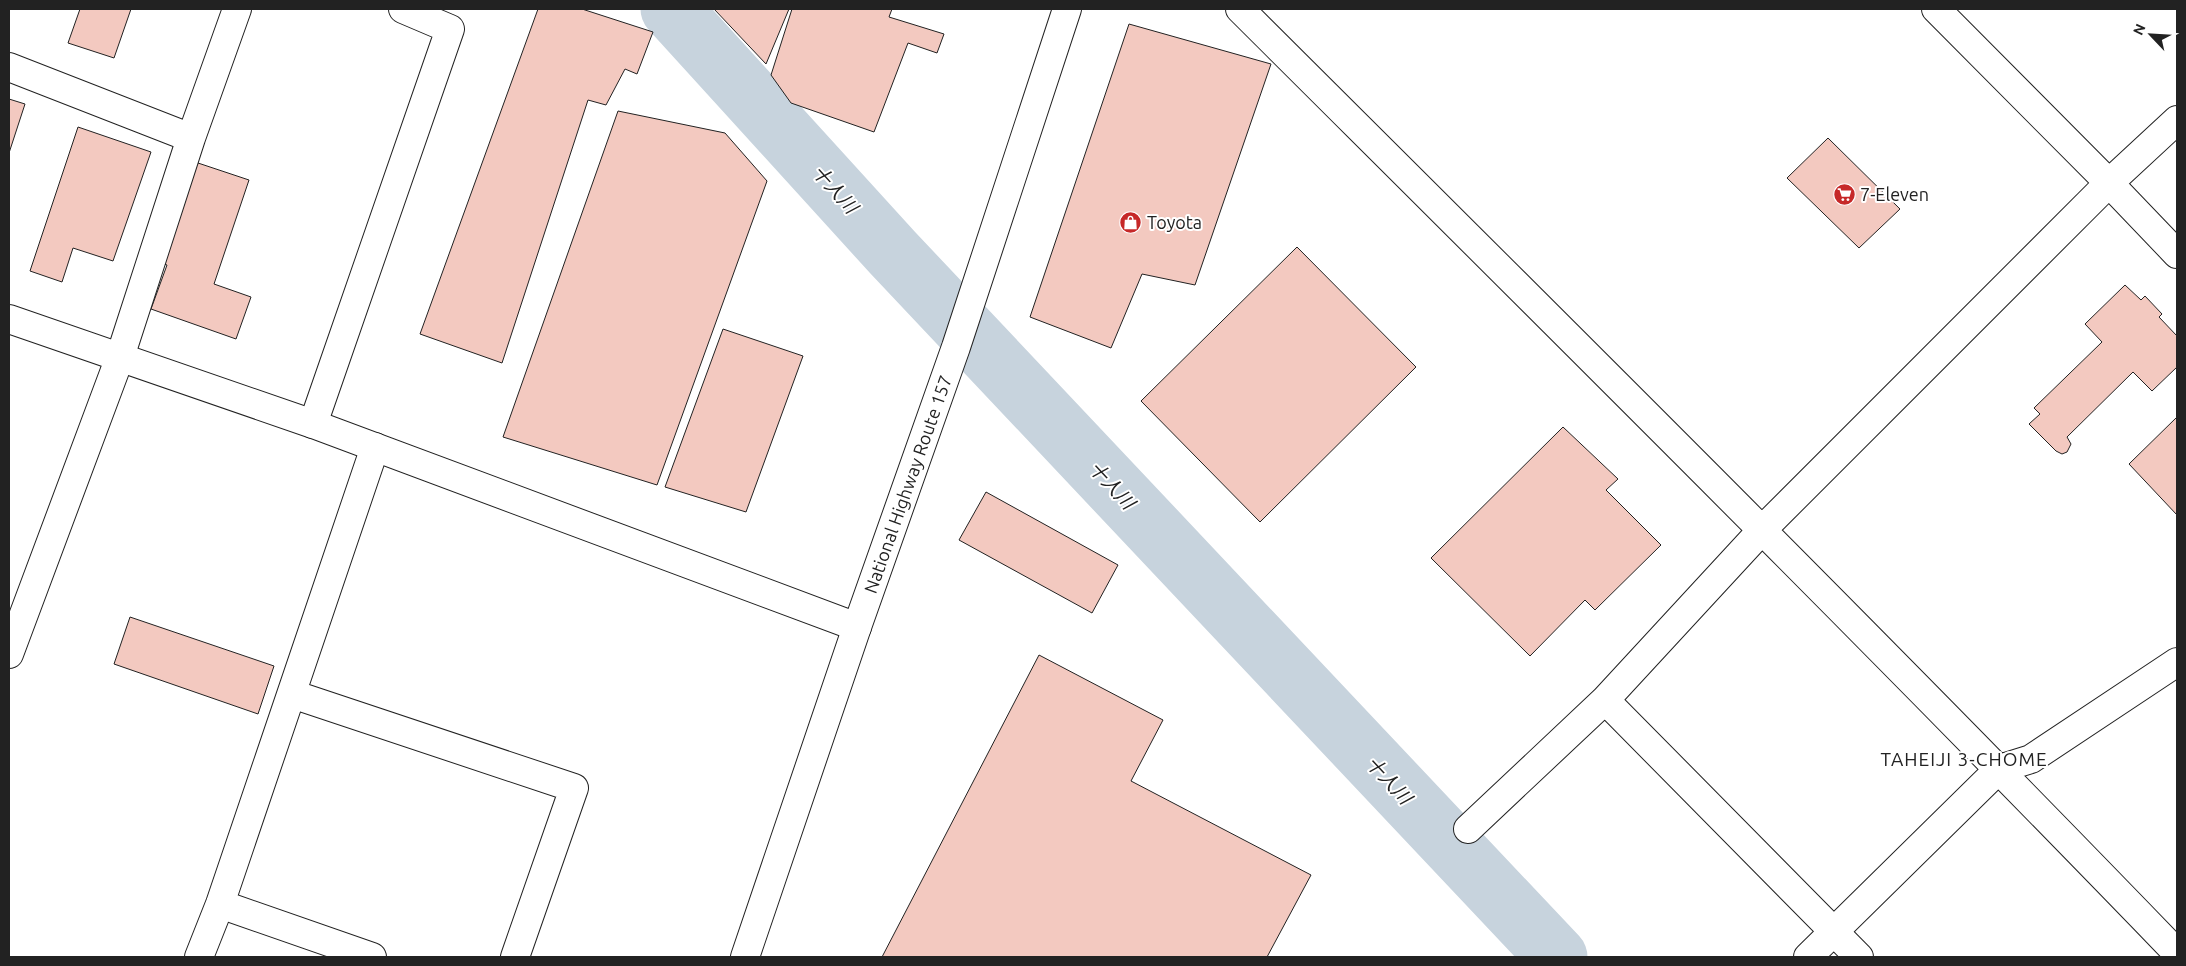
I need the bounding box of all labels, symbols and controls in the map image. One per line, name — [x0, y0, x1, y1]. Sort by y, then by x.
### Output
north arrow — [2126, 10, 2176, 60]
text: N — [2130, 21, 2149, 38]
water label: 十人川 — [808, 160, 864, 219]
supermarket icon: 7-Eleven — [1832, 182, 1856, 206]
place label: 7-Eleven — [1860, 184, 1929, 204]
shop icon: Toyota — [1119, 210, 1143, 234]
place label: Toyota — [1147, 212, 1202, 232]
street label: National Highway Route 157 — [860, 373, 955, 596]
water label: 十人川 — [1085, 457, 1141, 515]
district label: TAHEIJI 3-CHOME — [1880, 748, 2048, 770]
water label: 十人川 — [1362, 752, 1418, 810]

